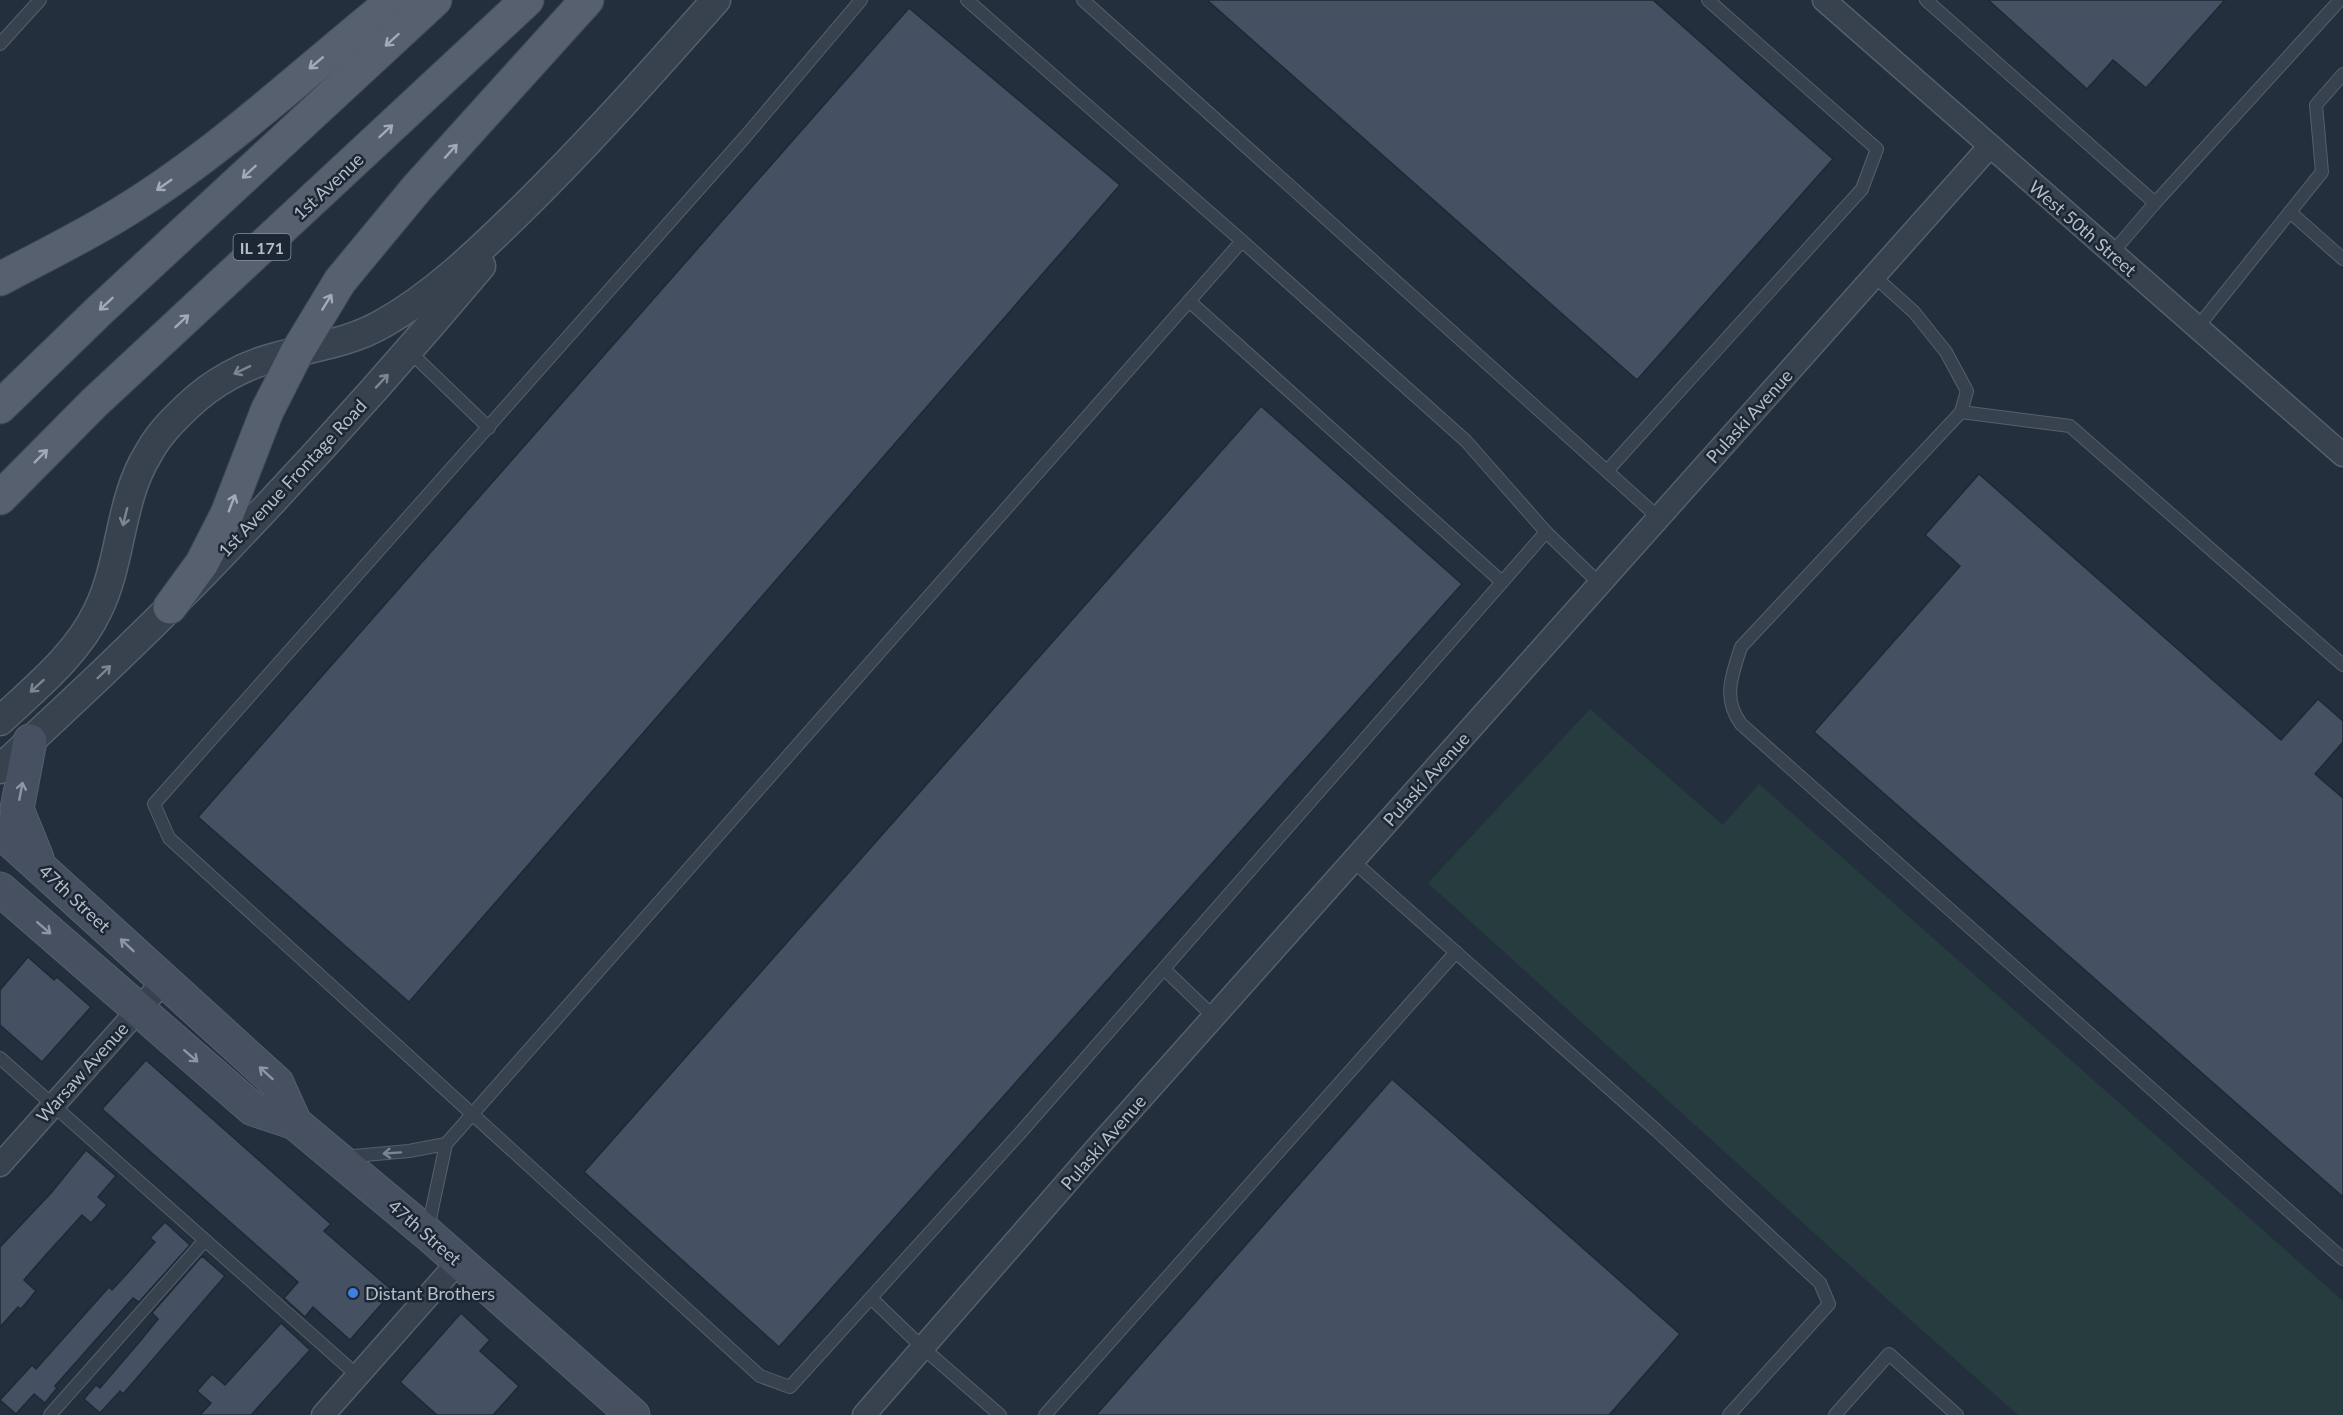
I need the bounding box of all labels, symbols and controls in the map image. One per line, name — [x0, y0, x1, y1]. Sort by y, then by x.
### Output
one-way arrow — [385, 33, 400, 47]
one-way arrow — [308, 57, 324, 70]
one-way arrow — [379, 124, 394, 138]
one-way arrow — [443, 144, 457, 159]
street label: 1st Avenue — [288, 148, 368, 224]
one-way arrow — [241, 164, 256, 179]
street label: West 50th Street — [2025, 175, 2142, 281]
one-way arrow — [156, 179, 172, 191]
road number: IL 171 — [234, 234, 290, 260]
one-way arrow — [322, 294, 334, 311]
one-way arrow — [98, 297, 113, 311]
one-way arrow — [174, 314, 189, 328]
street label: Pulaski Avenue — [1701, 364, 1797, 468]
one-way arrow — [233, 365, 251, 377]
one-way arrow — [375, 374, 389, 389]
street label: 1st Avenue Frontage Road — [213, 395, 371, 561]
one-way arrow — [33, 449, 48, 464]
one-way arrow — [227, 494, 238, 513]
one-way arrow — [118, 507, 130, 526]
one-way arrow — [96, 665, 111, 680]
one-way arrow — [30, 679, 45, 693]
street label: Pulaski Avenue — [1378, 727, 1474, 831]
one-way arrow — [16, 782, 27, 801]
street label: 47th Street — [35, 859, 116, 937]
one-way arrow — [36, 921, 52, 934]
one-way arrow — [119, 938, 134, 952]
street label: Warsaw Avenue — [31, 1017, 133, 1127]
one-way arrow — [183, 1049, 199, 1062]
one-way arrow — [259, 1066, 274, 1080]
street label: Pulaski Avenue — [1056, 1090, 1150, 1194]
one-way arrow — [382, 1147, 402, 1158]
street label: 47th Street — [384, 1194, 466, 1270]
place label: Distant Brothers — [365, 1282, 495, 1304]
marker: Distant Brothers — [346, 1286, 360, 1300]

